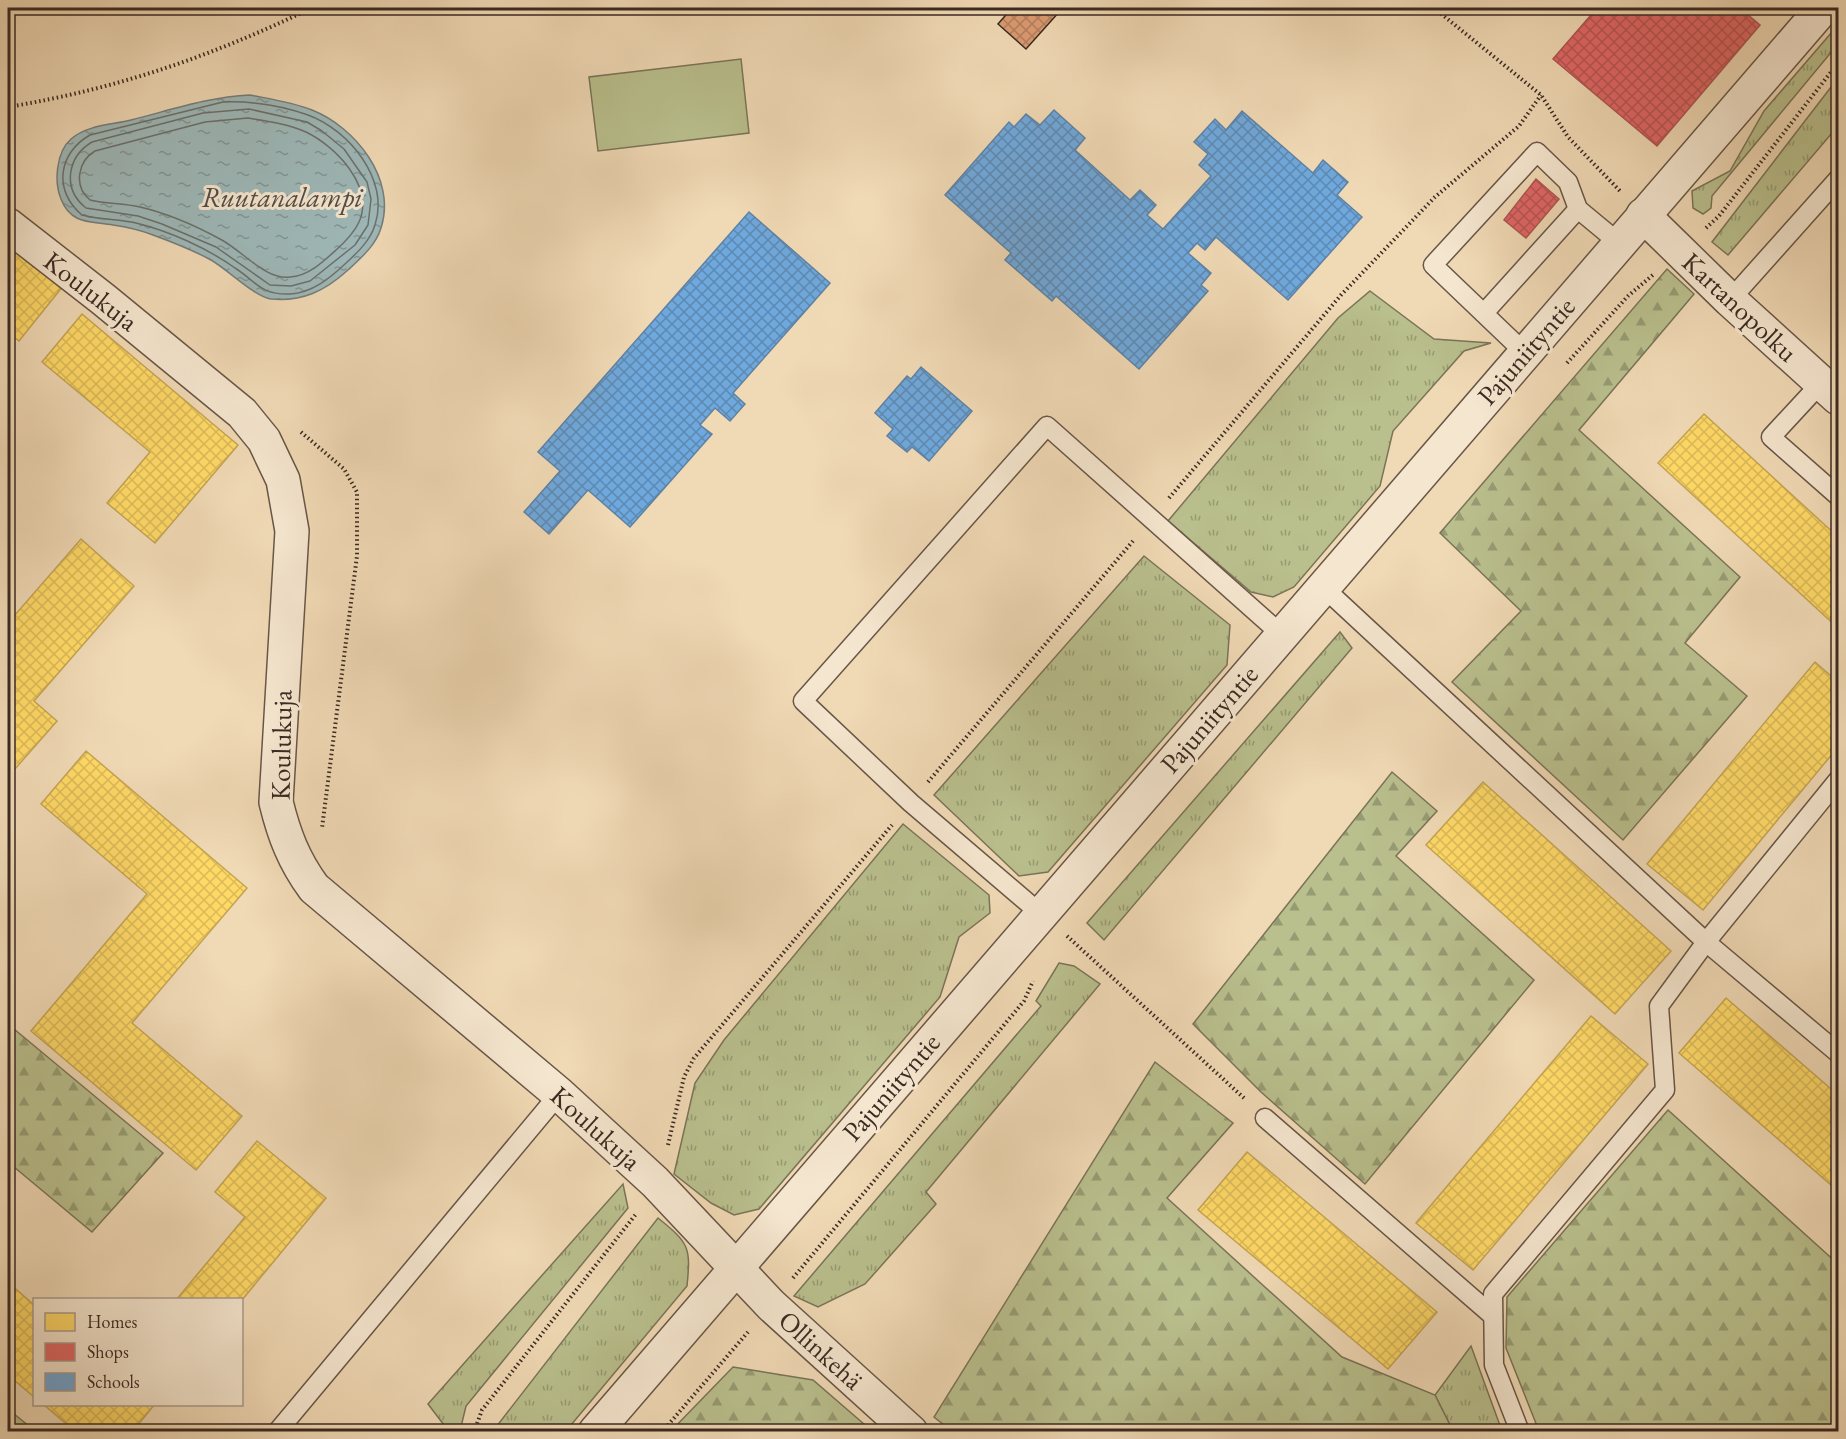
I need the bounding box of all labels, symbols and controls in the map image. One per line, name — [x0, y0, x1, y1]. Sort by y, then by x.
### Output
water label: Ruutanalampi — [202, 179, 364, 215]
street label: Koulukuja — [37, 243, 145, 339]
street label: Kartanopolku — [1675, 245, 1805, 369]
street label: Pajuniityntie — [1469, 290, 1583, 412]
street label: Pajuniityntie — [1152, 658, 1266, 780]
street label: Koulukuja — [263, 689, 299, 801]
street label: Pajuniityntie — [834, 1026, 948, 1148]
street label: Koulukuja — [543, 1078, 649, 1178]
legend — [33, 1298, 243, 1406]
street label: Ollinkehä — [771, 1303, 871, 1397]
text: Homes — [87, 1310, 138, 1333]
text: Shops — [87, 1340, 129, 1363]
text: Schools — [87, 1370, 140, 1393]

